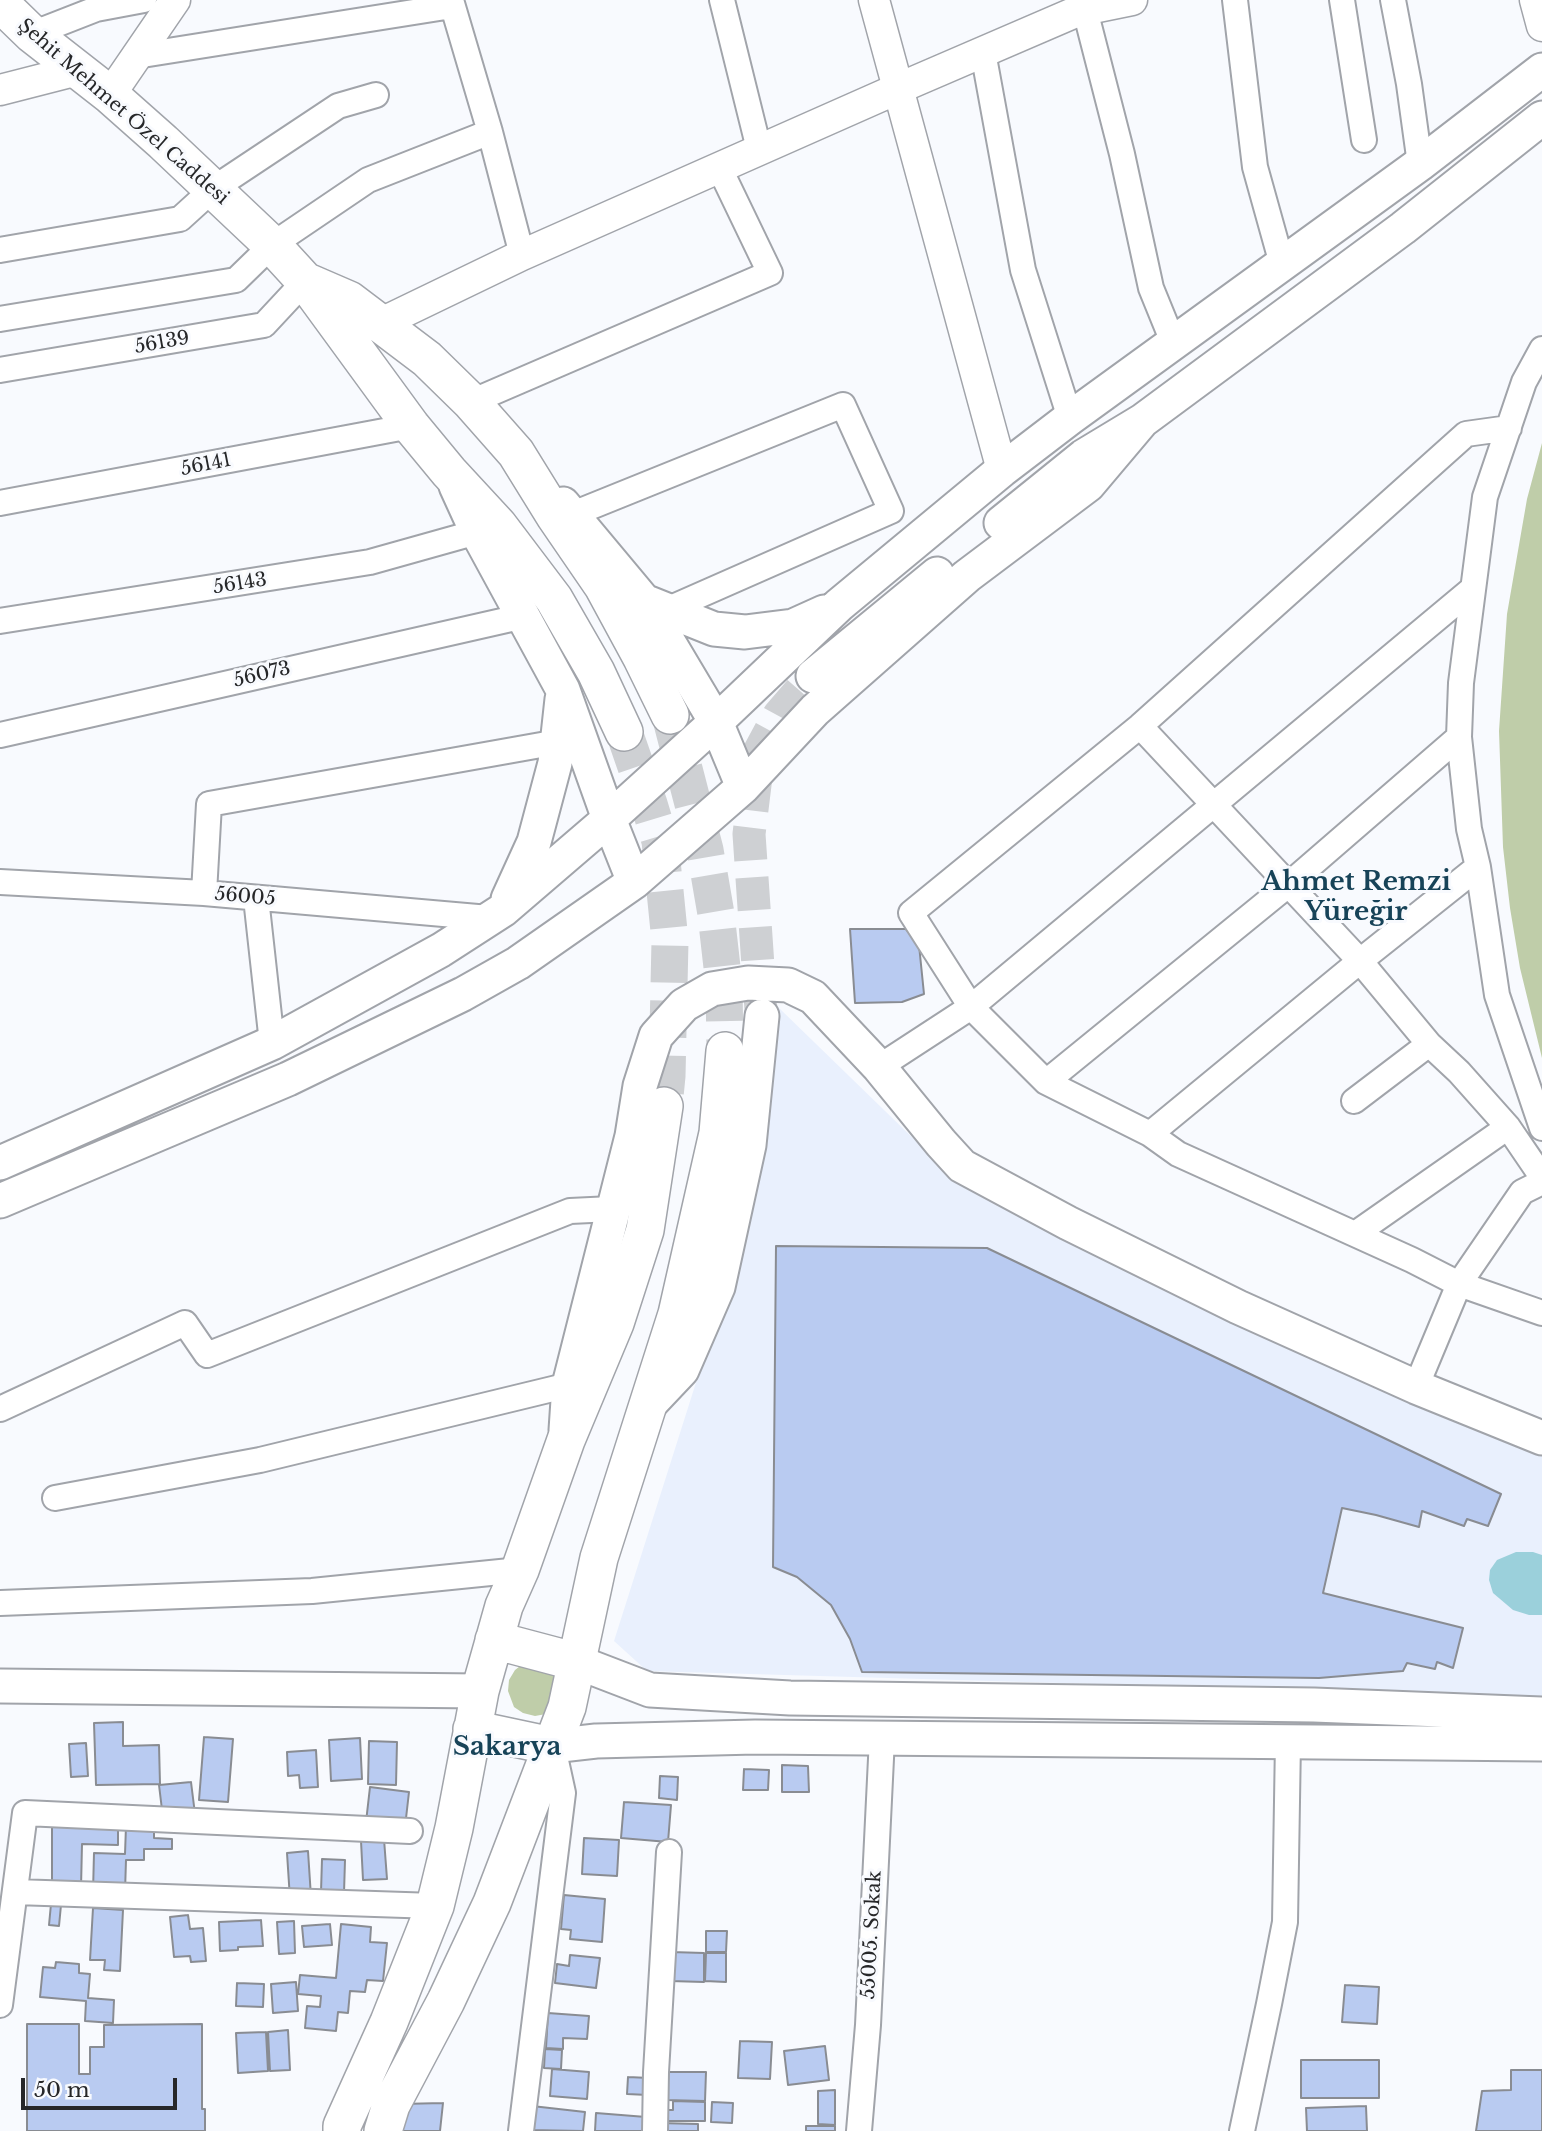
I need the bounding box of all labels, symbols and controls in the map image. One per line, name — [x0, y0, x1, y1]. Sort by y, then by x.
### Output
street label: Şehit Mehmet Özel Caddesi — [13, 14, 233, 210]
street label: 56139 — [133, 327, 191, 359]
street label: 56141 — [179, 449, 233, 481]
street label: 56143 — [211, 568, 269, 600]
street label: 56073 — [231, 657, 293, 693]
district label: Ahmet Remzi Yüreğir — [1261, 867, 1451, 928]
street label: 56005 — [214, 883, 276, 911]
district label: Sakarya — [453, 1732, 561, 1764]
street label: 55005. Sokak — [857, 1870, 887, 2000]
scale bar — [24, 2064, 180, 2108]
text: 50 m — [34, 2077, 89, 2103]

